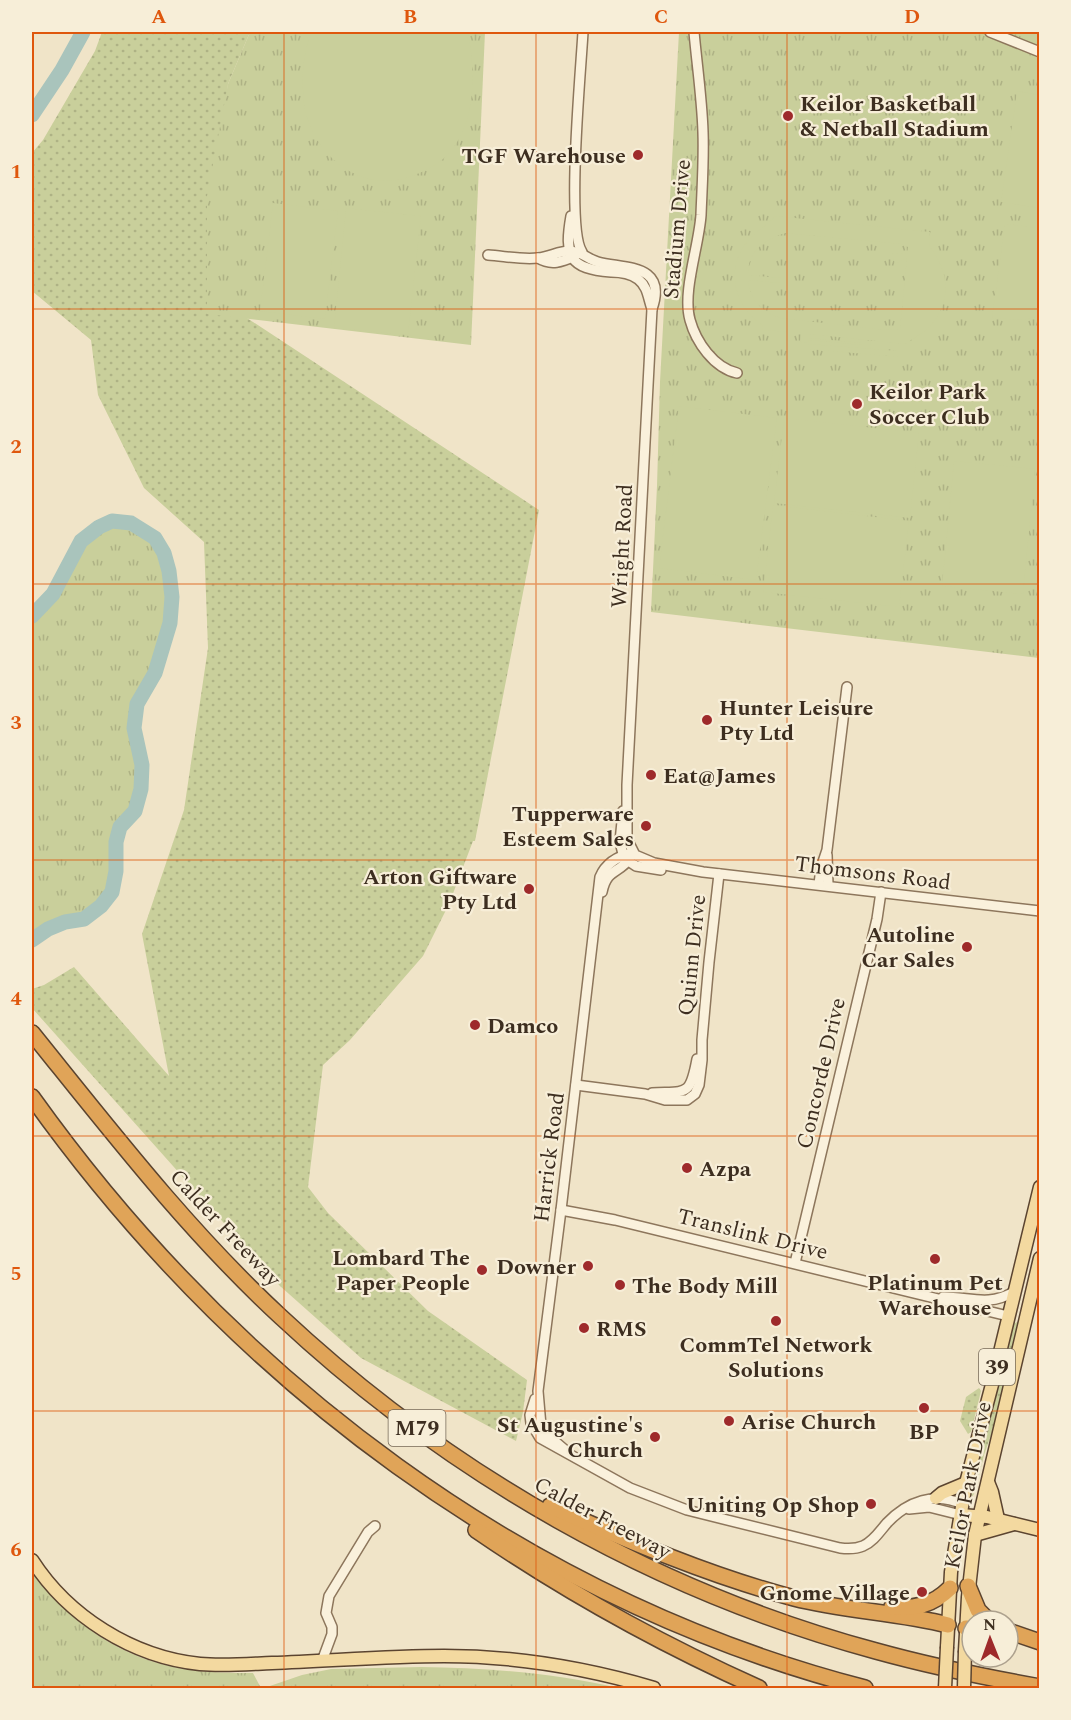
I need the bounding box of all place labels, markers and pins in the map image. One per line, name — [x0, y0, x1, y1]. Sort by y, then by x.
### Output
place label: Keilor Basketball & Netball Stadium — [800, 88, 989, 146]
marker: Keilor Basketball & Netball Stadium — [781, 109, 795, 123]
place label: TGF Warehouse — [462, 140, 626, 173]
marker: TGF Warehouse — [631, 148, 645, 162]
place label: Keilor Park Soccer Club — [869, 376, 990, 434]
marker: Keilor Park Soccer Club — [850, 397, 864, 411]
place label: Hunter Leisure Pty Ltd — [719, 692, 874, 750]
marker: Hunter Leisure Pty Ltd — [700, 713, 714, 727]
place label: Eat@James — [663, 760, 776, 793]
marker: Eat@James — [644, 768, 658, 782]
place label: Tupperware Esteem Sales — [502, 798, 634, 856]
marker: Tupperware Esteem Sales — [639, 819, 653, 833]
place label: Arton Giftware Pty Ltd — [363, 861, 517, 919]
marker: Arton Giftware Pty Ltd — [522, 882, 536, 896]
place label: Autoline Car Sales — [861, 919, 955, 977]
marker: Autoline Car Sales — [960, 940, 974, 954]
place label: Damco — [487, 1010, 558, 1043]
marker: Damco — [468, 1018, 482, 1032]
place label: Azpa — [699, 1153, 752, 1186]
marker: Azpa — [680, 1161, 694, 1175]
place label: Lombard The Paper People — [332, 1242, 470, 1300]
place label: Downer — [496, 1251, 577, 1284]
marker: Platinum Pet Warehouse — [928, 1252, 942, 1266]
marker: Downer — [581, 1259, 595, 1273]
marker: Lombard The Paper People — [475, 1263, 489, 1277]
place label: Platinum Pet Warehouse — [867, 1267, 1003, 1325]
place label: The Body Mill — [632, 1270, 778, 1303]
marker: The Body Mill — [613, 1278, 627, 1292]
place label: RMS — [596, 1313, 646, 1346]
marker: CommTel Network Solutions — [769, 1314, 783, 1328]
marker: RMS — [577, 1321, 591, 1335]
place label: CommTel Network Solutions — [680, 1329, 873, 1387]
marker: BP — [917, 1401, 931, 1415]
place label: Arise Church — [741, 1406, 877, 1439]
place label: St Augustine's Church — [497, 1409, 643, 1467]
marker: Arise Church — [722, 1414, 736, 1428]
place label: BP — [909, 1416, 939, 1449]
marker: St Augustine's Church — [648, 1430, 662, 1444]
place label: Uniting Op Shop — [686, 1489, 859, 1522]
marker: Uniting Op Shop — [864, 1497, 878, 1511]
place label: Gnome Village — [759, 1577, 910, 1610]
marker: Gnome Village — [915, 1585, 929, 1599]

